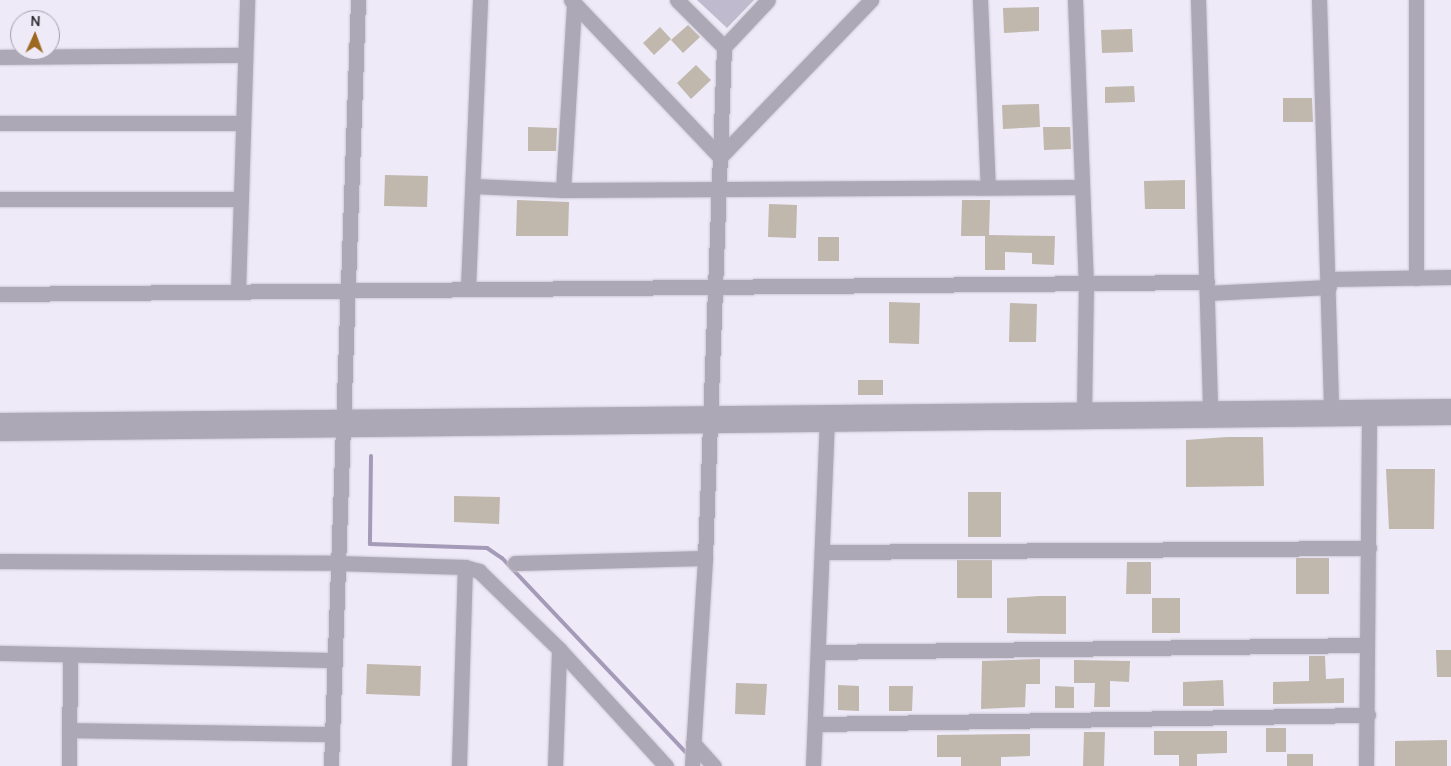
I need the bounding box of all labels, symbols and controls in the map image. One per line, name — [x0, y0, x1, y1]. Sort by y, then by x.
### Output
north arrow — [10, 10, 60, 60]
text: N — [30, 11, 41, 30]

